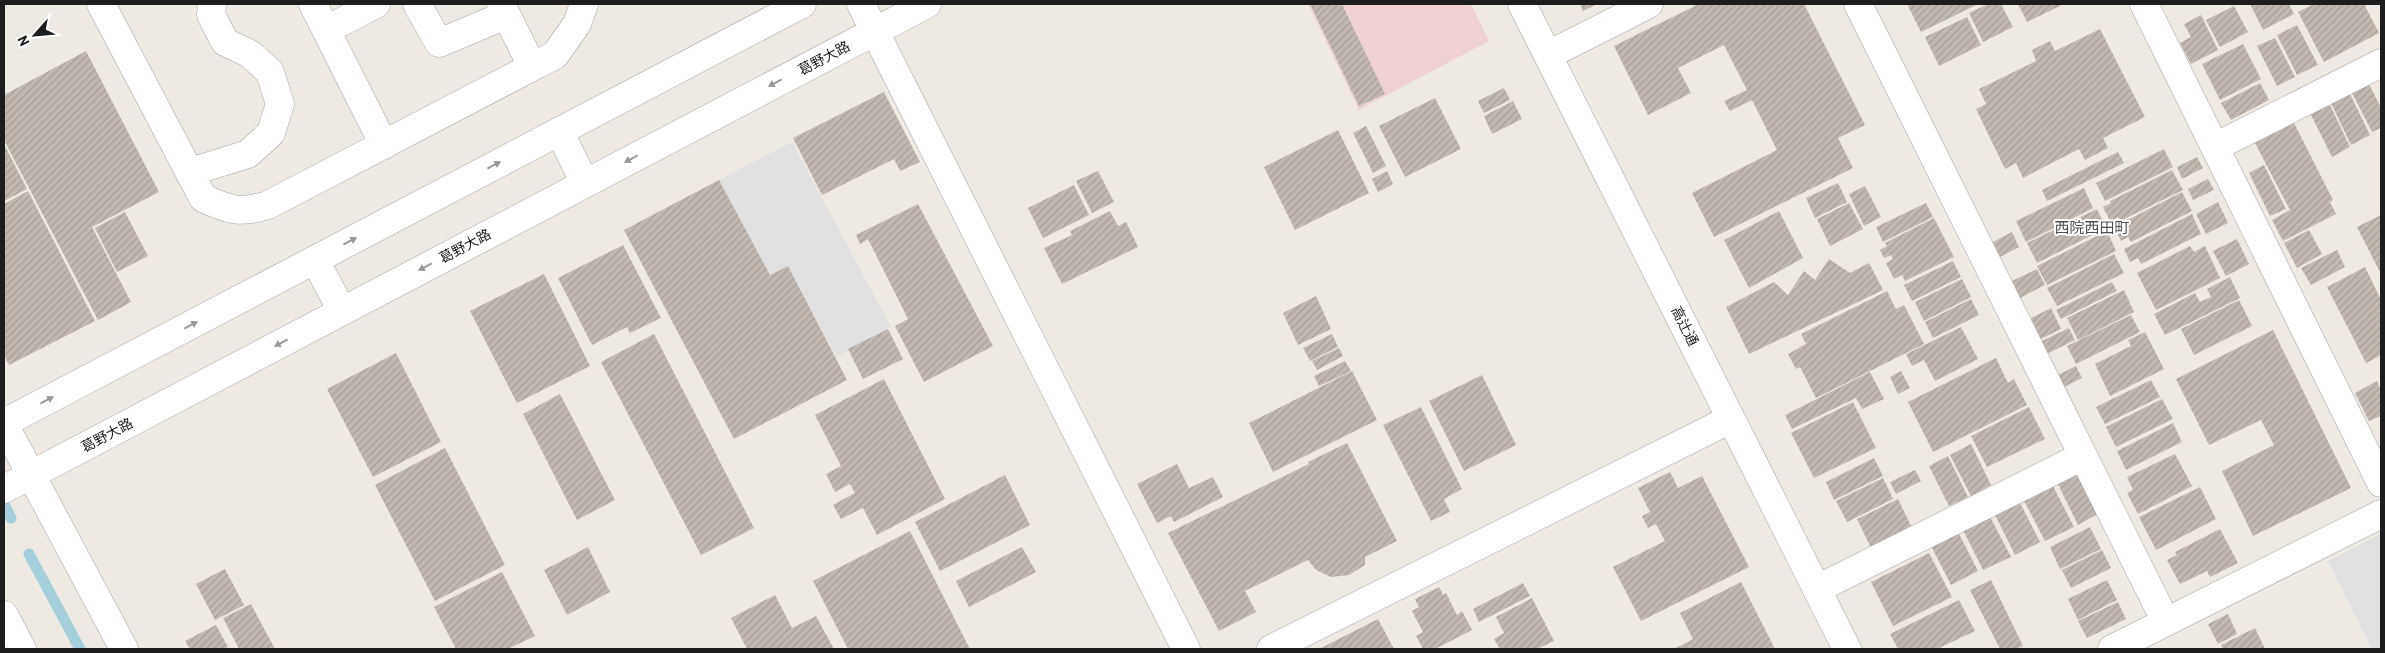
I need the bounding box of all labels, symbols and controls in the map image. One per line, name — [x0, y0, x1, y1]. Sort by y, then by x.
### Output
north arrow — [10, 10, 60, 60]
text: N — [13, 33, 33, 49]
street label: 葛野大路 — [795, 37, 852, 78]
one-way arrow — [768, 79, 782, 87]
one-way arrow — [624, 155, 639, 163]
one-way arrow — [487, 161, 501, 169]
district label: 西院西田町 — [2054, 218, 2130, 236]
street label: 葛野大路 — [436, 225, 493, 266]
one-way arrow — [343, 237, 357, 245]
one-way arrow — [418, 263, 433, 271]
street label: 高辻通 — [1668, 303, 1703, 348]
one-way arrow — [184, 321, 198, 329]
one-way arrow — [275, 338, 288, 347]
one-way arrow — [40, 396, 54, 404]
street label: 葛野大路 — [78, 414, 135, 455]

